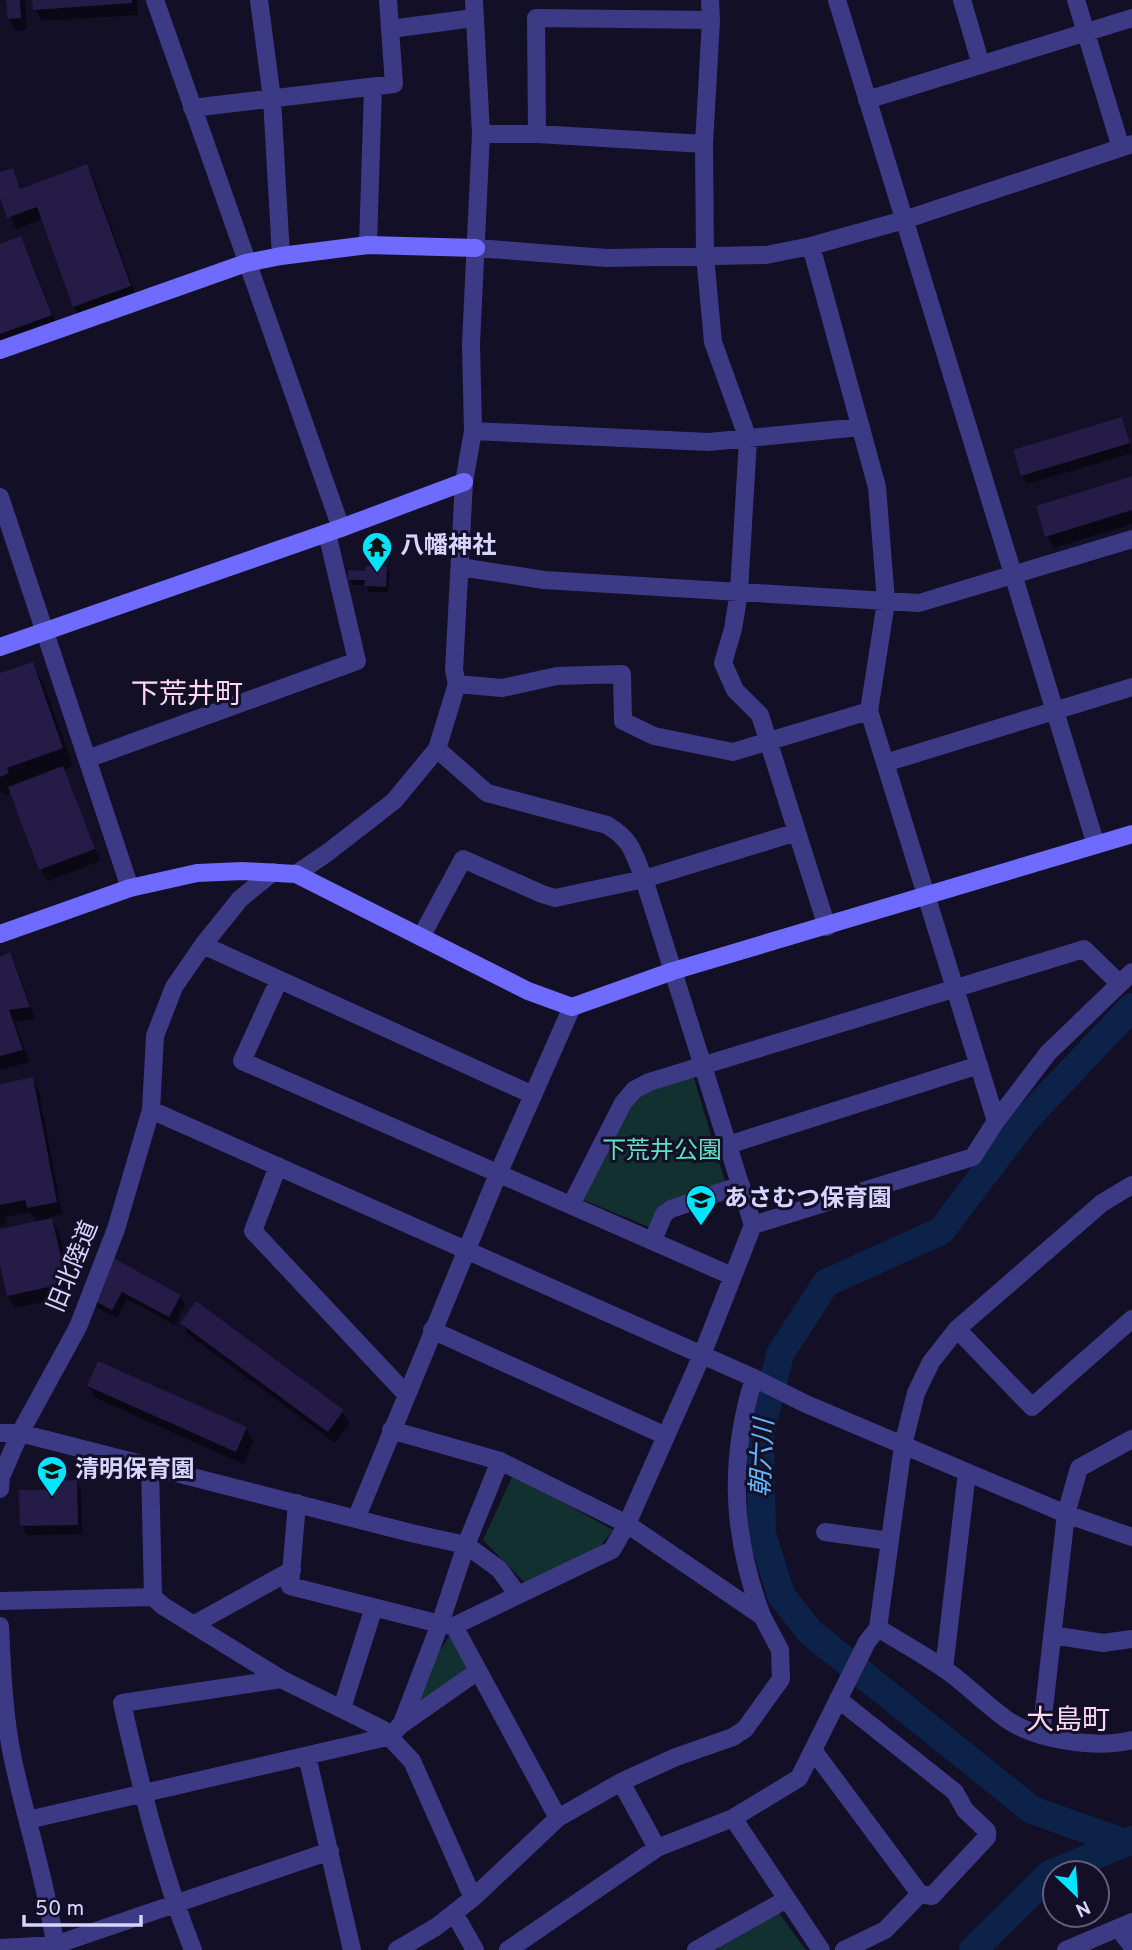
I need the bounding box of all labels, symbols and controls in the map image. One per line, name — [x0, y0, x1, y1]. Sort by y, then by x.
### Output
temple icon: 八幡神社 — [360, 530, 394, 574]
place label: 八幡神社 — [400, 532, 496, 562]
district label: 下荒井町 — [131, 678, 243, 714]
park label: 下荒井公園 — [602, 1137, 722, 1167]
school or university icon: あさむつ保育園 — [684, 1183, 718, 1227]
place label: あさむつ保育園 — [724, 1185, 892, 1215]
street label: 旧北陸道 — [42, 1217, 106, 1317]
water label: 朝六川 — [745, 1415, 783, 1498]
school or university icon: 清明保育園 — [35, 1454, 69, 1498]
place label: 清明保育園 — [75, 1456, 195, 1486]
district label: 大島町 — [1026, 1704, 1110, 1740]
north arrow — [1041, 1859, 1111, 1929]
scale bar — [24, 1884, 142, 1928]
text: N — [1071, 1894, 1094, 1921]
text: 50 m — [35, 1896, 84, 1923]

